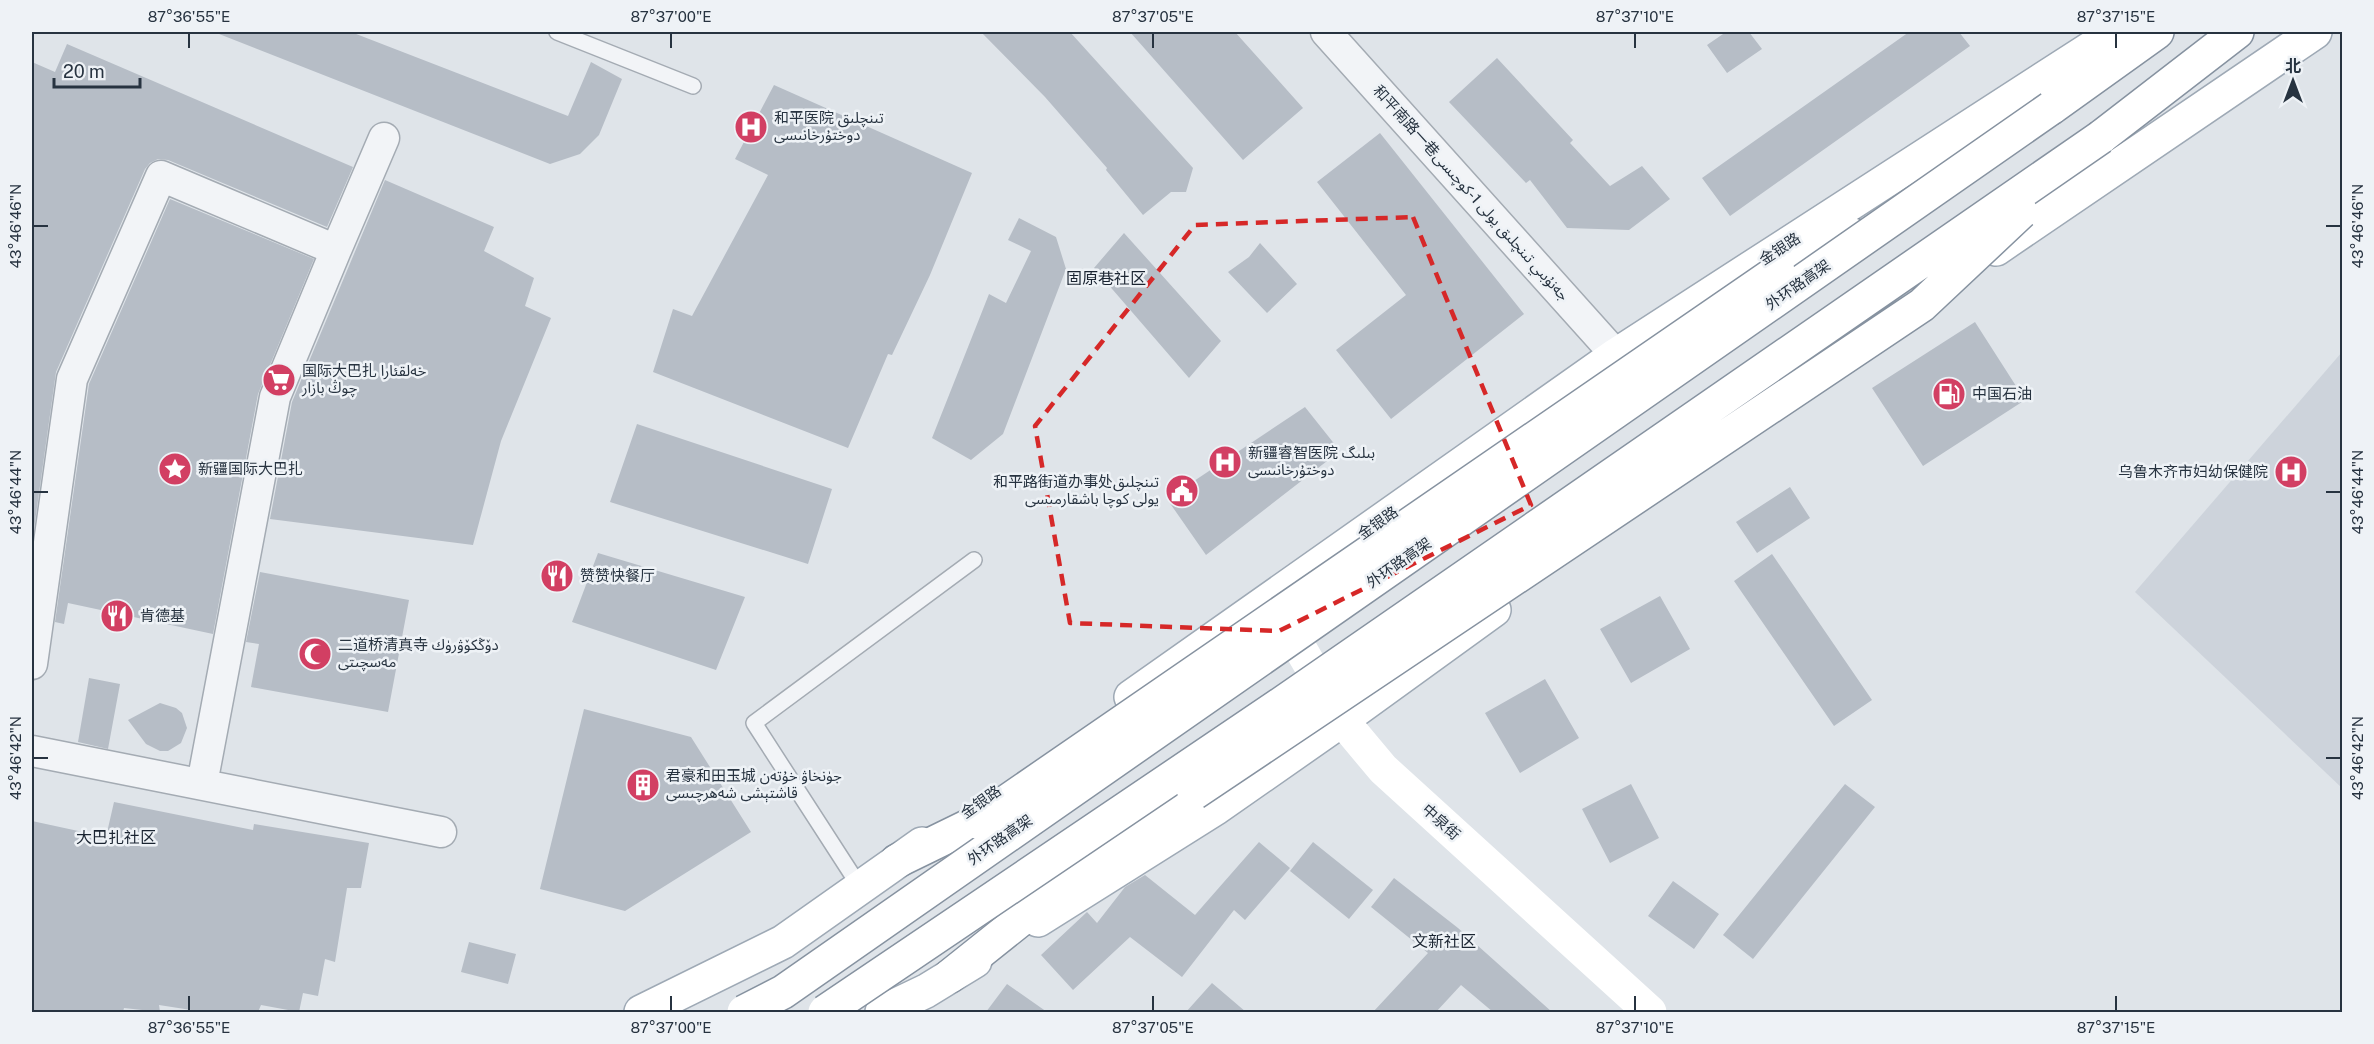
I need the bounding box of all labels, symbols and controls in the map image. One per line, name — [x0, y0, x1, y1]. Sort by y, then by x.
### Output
text: 87°36'55"E — [148, 8, 230, 25]
text: 87°37'00"E — [630, 8, 712, 25]
text: 87°37'05"E — [1112, 8, 1194, 25]
text: 87°37'10"E — [1596, 8, 1674, 25]
text: 87°37'15"E — [2077, 8, 2155, 25]
scale bar — [54, 51, 140, 89]
north arrow — [2263, 51, 2323, 111]
text: 北 — [2285, 57, 2301, 76]
text: 20 m — [63, 61, 105, 82]
street label: 和平南路一巷جەنۇبىي تىنچلىق يولى 1-كوچىسى — [1368, 82, 1573, 306]
hospital icon: 和平医院 تىنچلىق دوختۇرخانىسى — [733, 109, 769, 145]
place label: 和平医院 تىنچلىق دوختۇرخانىسى — [774, 109, 884, 144]
text: 43°46'46"N — [7, 184, 24, 268]
text: 43°46'46"N — [2349, 184, 2366, 268]
street label: 金银路 — [1756, 229, 1803, 268]
street label: 外环路高架 — [1762, 256, 1833, 313]
district label: 固原巷社区 — [1066, 269, 1146, 288]
supermarket icon: 国际大巴扎 خەلقئارا چوڭ بازار — [261, 362, 297, 398]
place label: 国际大巴扎 خەلقئارا چوڭ بازار — [301, 362, 426, 398]
fuel station icon: 中国石油 — [1931, 376, 1967, 412]
place label: 中国石油 — [1972, 385, 2032, 402]
hospital icon: 新疆睿智医院 بىلىگ دوختۇرخانىسى — [1207, 444, 1243, 480]
place label: 新疆睿智医院 بىلىگ دوختۇرخانىسى — [1248, 444, 1375, 479]
text: 43°46'44"N — [7, 450, 24, 534]
text: 43°46'44"N — [2349, 450, 2366, 534]
place icon: 新疆国际大巴扎 — [157, 451, 193, 487]
hospital icon: 乌鲁木齐市妇幼保健院 — [2273, 454, 2309, 490]
place label: 新疆国际大巴扎 — [198, 460, 303, 477]
place label: 乌鲁木齐市妇幼保健院 — [2118, 463, 2268, 480]
place label: 和平路街道办事处تىنچلىق يولى كوچا باشقارمىسى — [993, 473, 1159, 509]
public building icon: 和平路街道办事处تىنچلىق يولى كوچا باشقارمىسى — [1164, 473, 1200, 509]
street label: 金银路 — [1354, 503, 1401, 542]
street label: 外环路高架 — [1363, 534, 1434, 591]
restaurant icon: 赞赞快餐厅 — [539, 558, 575, 594]
place label: 赞赞快餐厅 — [580, 567, 655, 584]
restaurant icon: 肯德基 — [99, 598, 135, 634]
place label: 肯德基 — [140, 607, 185, 624]
mosque icon: 二道桥清真寺 دۆڭكۆۋرۈك مەسچىتى — [297, 636, 333, 672]
place label: 二道桥清真寺 دۆڭكۆۋرۈك مەسچىتى — [338, 636, 499, 672]
text: 43°46'42"N — [7, 716, 24, 800]
text: 43°46'42"N — [2349, 716, 2366, 800]
building icon: 君豪和田玉城 جۈنخاۋ خۇتەن قاشتېشى شەھرچىسى — [625, 767, 661, 803]
place label: 君豪和田玉城 جۈنخاۋ خۇتەن قاشتېشى شەھرچىسى — [666, 767, 842, 803]
street label: 金银路 — [957, 782, 1004, 821]
street label: 中泉街 — [1419, 800, 1464, 843]
street label: 外环路高架 — [964, 811, 1035, 868]
district label: 大巴扎社区 — [76, 828, 156, 847]
district label: 文新社区 — [1412, 932, 1476, 951]
text: 87°36'55"E — [148, 1019, 230, 1036]
text: 87°37'00"E — [630, 1019, 712, 1036]
text: 87°37'05"E — [1112, 1019, 1194, 1036]
text: 87°37'10"E — [1596, 1019, 1674, 1036]
text: 87°37'15"E — [2077, 1019, 2155, 1036]

